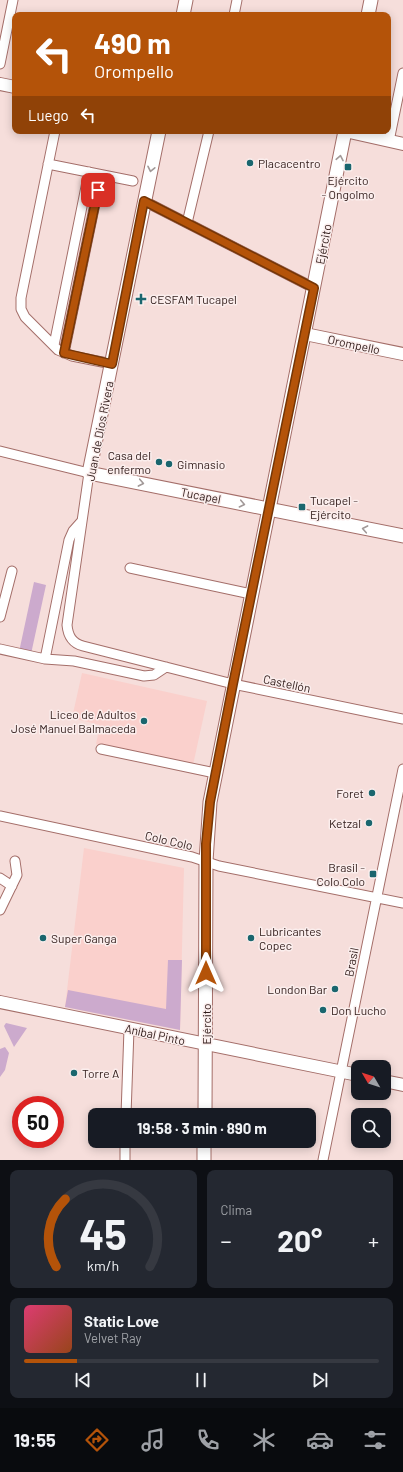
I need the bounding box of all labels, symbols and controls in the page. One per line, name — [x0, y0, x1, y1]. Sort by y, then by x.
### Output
text: 490 m — [94, 26, 171, 60]
icon: left — [28, 28, 80, 80]
text: Orompello — [94, 60, 174, 82]
icon: left — [77, 104, 99, 126]
text: Luego — [28, 106, 69, 124]
one-way arrow — [335, 155, 343, 161]
place label: Placacentro — [258, 156, 321, 170]
marker: Placacentro — [245, 158, 255, 168]
marker: Ejército - Ongolmo — [343, 162, 353, 172]
one-way arrow — [147, 166, 155, 172]
pin — [81, 173, 115, 207]
place label: Ejército - Ongolmo — [321, 173, 375, 201]
icon: arrive — [87, 179, 109, 201]
street label: Ejército — [312, 223, 334, 265]
place label: CESFAM Tucapel — [150, 292, 237, 306]
marker: CESFAM Tucapel — [135, 293, 147, 305]
street label: Orompello — [327, 332, 381, 356]
street label: Juan de Dios Rivera — [82, 380, 116, 482]
place label: Casa del enfermo — [107, 448, 151, 476]
marker: Casa del enfermo — [154, 457, 164, 467]
place label: Gimnasio — [177, 457, 225, 471]
marker: Gimnasio — [164, 459, 174, 469]
one-way arrow — [138, 479, 145, 487]
street label: Tucapel — [180, 484, 222, 506]
place label: Tucapel - Ejército — [310, 493, 358, 521]
one-way arrow — [239, 499, 245, 507]
marker: Tucapel - Ejército — [297, 502, 307, 512]
one-way arrow — [362, 525, 368, 533]
street label: Castellón — [262, 671, 312, 695]
place label: Liceo de Adultos José Manuel Balmaceda — [11, 707, 136, 735]
marker: Liceo de Adultos José Manuel Balmaceda — [139, 716, 149, 726]
place label: Foret — [336, 786, 364, 800]
marker: Foret — [367, 788, 377, 798]
place label: Ketzal — [329, 816, 361, 830]
marker: Ketzal — [364, 818, 374, 828]
street label: Colo Colo — [144, 828, 194, 852]
place label: Brasil - Colo Colo — [316, 860, 365, 888]
marker: Brasil - Colo Colo — [368, 869, 378, 879]
place label: Lubricantes Copec — [259, 924, 322, 952]
place label: Super Ganga — [51, 931, 117, 945]
marker: Super Ganga — [38, 933, 48, 943]
marker: Lubricantes Copec — [246, 933, 256, 943]
street label: Brasil — [341, 946, 361, 978]
position arrow — [185, 952, 227, 994]
place label: London Bar — [267, 982, 328, 996]
marker: London Bar — [330, 984, 340, 994]
place label: Don Lucho — [331, 1003, 386, 1017]
street label: Ejército — [199, 1004, 213, 1044]
marker: Don Lucho — [318, 1005, 328, 1015]
street label: Aníbal Pinto — [123, 1021, 187, 1047]
north arrow — [351, 1060, 391, 1100]
map controls — [351, 1060, 391, 1148]
place label: Torre A — [82, 1066, 119, 1080]
marker: Torre A — [69, 1068, 79, 1078]
speed limit sign: 50 — [12, 1096, 64, 1148]
button: search — [351, 1108, 391, 1148]
text: 19:58 · 3 min · 890 m — [137, 1119, 267, 1137]
text: Clima — [221, 1202, 252, 1218]
text: 45 — [79, 1208, 127, 1258]
text: 20° — [277, 1222, 322, 1258]
text: − — [221, 1227, 232, 1253]
text: + — [368, 1227, 379, 1253]
text: km/h — [87, 1257, 119, 1274]
text: Static Love — [84, 1312, 159, 1330]
text: Velvet Ray — [84, 1330, 142, 1346]
icon: previous — [72, 1369, 94, 1391]
icon: pause — [190, 1369, 212, 1391]
icon: next — [309, 1369, 331, 1391]
icon: directions — [83, 1426, 111, 1454]
icon: music — [139, 1426, 167, 1454]
icon: phone — [194, 1426, 222, 1454]
icon: climate — [250, 1426, 278, 1454]
icon: car — [306, 1426, 334, 1454]
icon: filters — [361, 1426, 389, 1454]
text: 19:55 — [14, 1429, 56, 1451]

